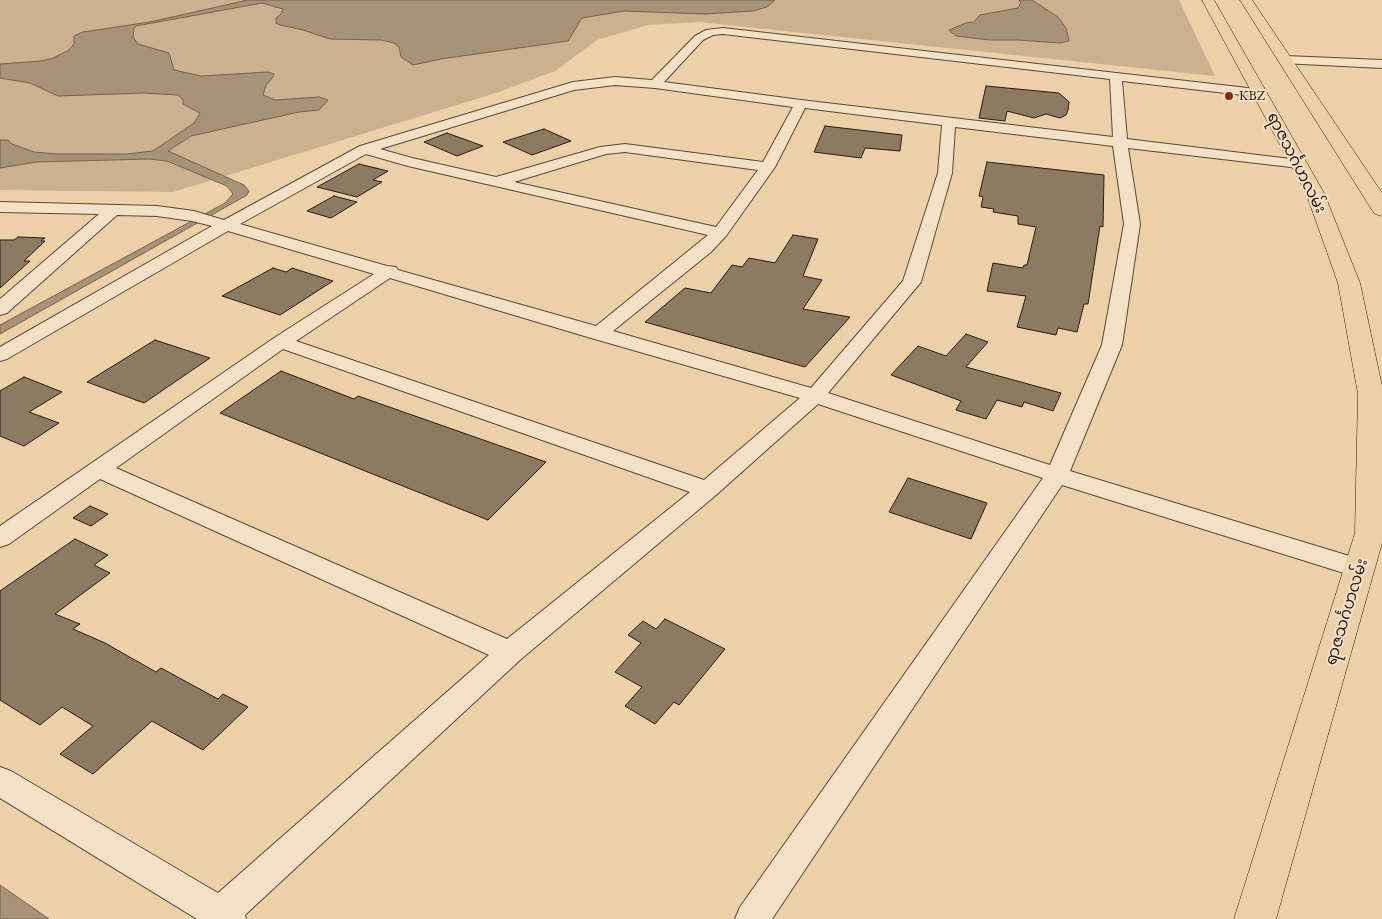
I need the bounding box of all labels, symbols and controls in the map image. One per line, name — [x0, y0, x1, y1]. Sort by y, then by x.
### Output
place label: KBZ — [1239, 88, 1265, 104]
marker: KBZ — [1223, 90, 1235, 102]
street label: ရာဇသင်္ဂဟလမ်း — [1262, 109, 1330, 217]
street label: ရာဇသင်္ဂဟလမ်း — [1322, 556, 1372, 668]

